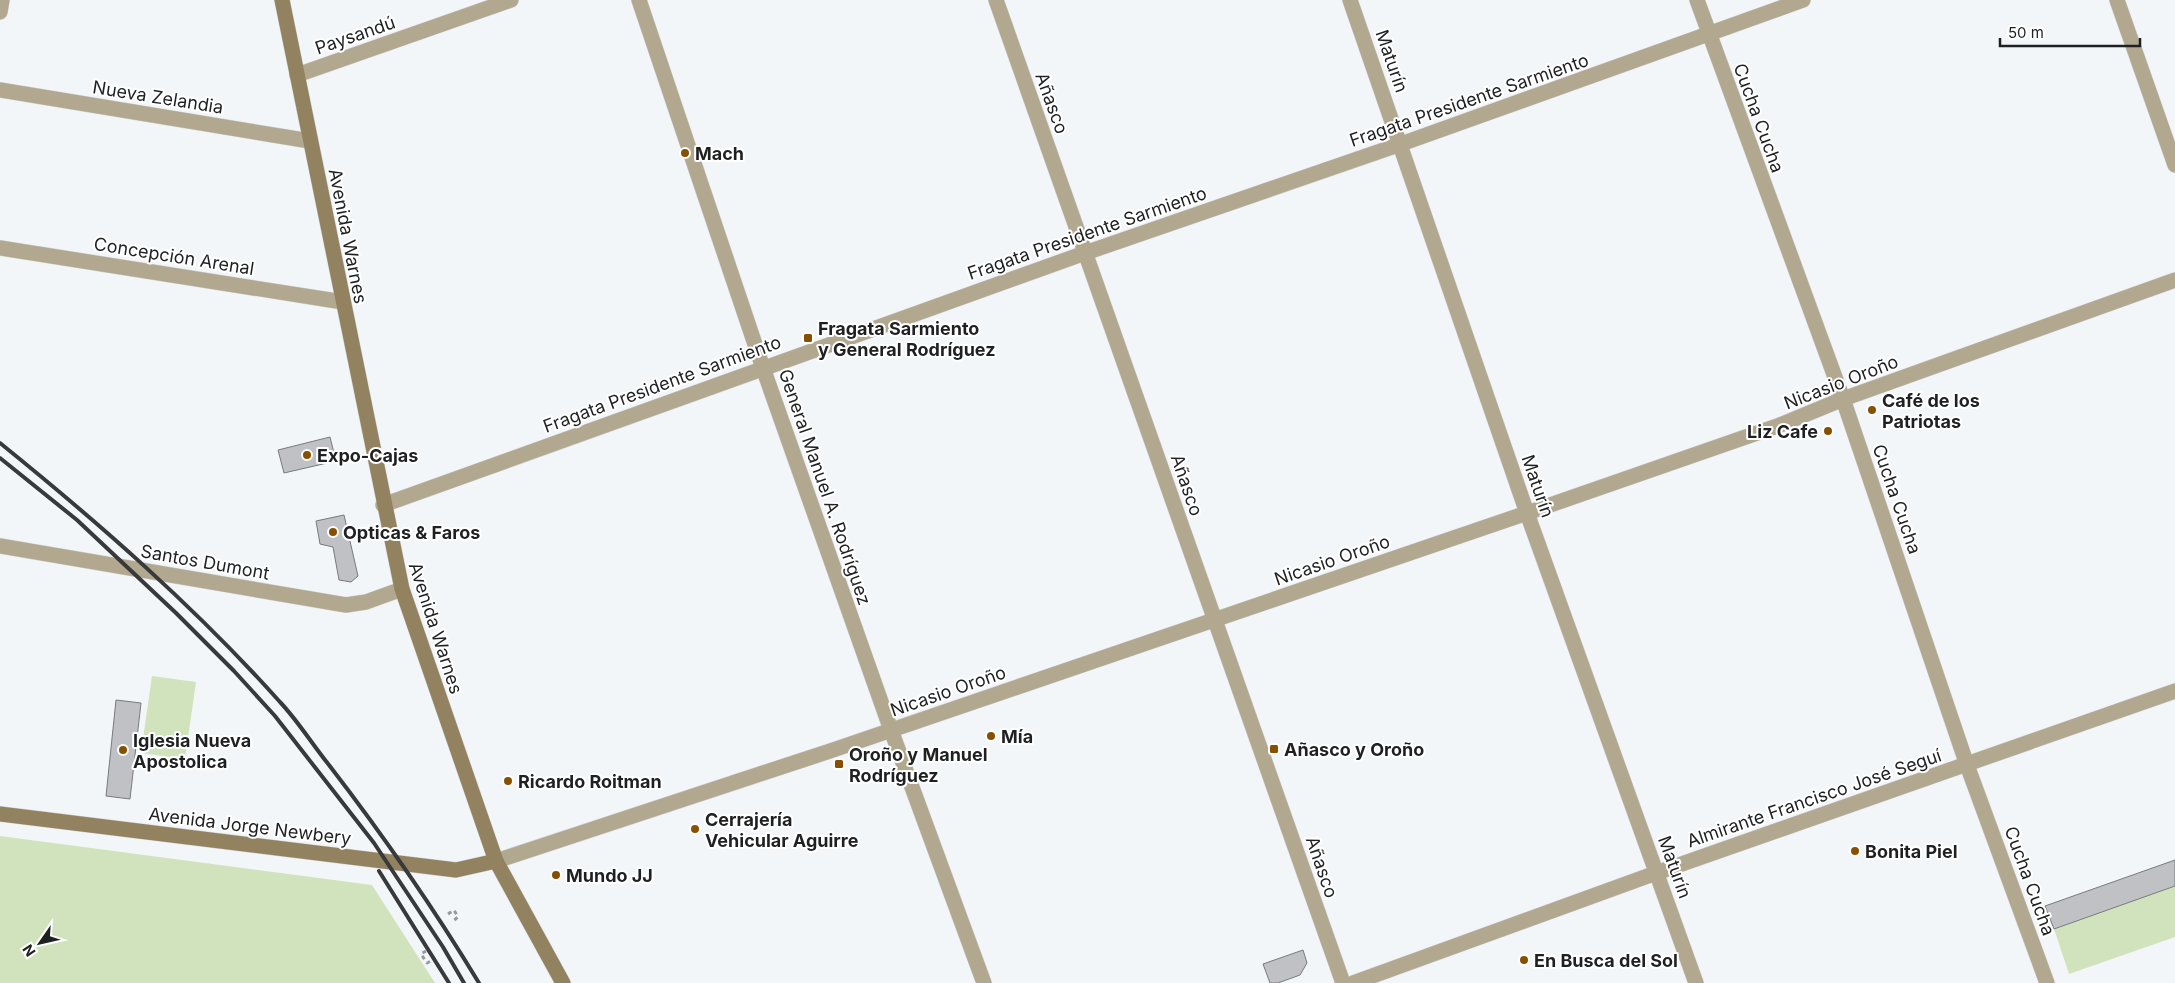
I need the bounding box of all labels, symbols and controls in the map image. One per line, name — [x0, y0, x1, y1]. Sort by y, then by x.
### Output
street label: Paysandú — [312, 11, 398, 59]
scale bar — [2000, 15, 2140, 47]
text: 50 m — [2008, 23, 2044, 42]
street label: Maturín — [1371, 27, 1413, 95]
street label: Fragata Presidente Sarmiento — [1347, 49, 1591, 151]
street label: Cucha Cucha — [1730, 61, 1788, 175]
street label: Añasco — [1031, 69, 1073, 137]
street label: Nueva Zelandia — [91, 76, 225, 118]
place label: Mach — [695, 143, 744, 164]
marker: Mach — [679, 147, 691, 159]
street label: Avenida Warnes — [325, 167, 371, 305]
street label: Fragata Presidente Sarmiento — [965, 182, 1209, 284]
street label: Concepción Arenal — [92, 233, 256, 279]
place label: Fragata Sarmiento y General Rodríguez — [818, 318, 996, 360]
street label: Fragata Presidente Sarmiento — [540, 331, 784, 437]
marker: Fragata Sarmiento y General Rodríguez — [802, 332, 814, 344]
street label: Nicasio Oroño — [1781, 351, 1901, 413]
street label: General Manuel A. Rodríguez — [775, 366, 875, 608]
place label: Café de los Patriotas — [1882, 390, 1980, 432]
marker: Café de los Patriotas — [1866, 404, 1878, 416]
place label: Liz Cafe — [1747, 421, 1818, 442]
marker: Liz Cafe — [1822, 425, 1834, 437]
street label: Cucha Cucha — [1868, 441, 1926, 557]
place label: Expo-Cajas — [317, 445, 418, 466]
marker: Expo-Cajas — [301, 449, 313, 461]
street label: Añasco — [1167, 451, 1207, 519]
street label: Maturín — [1517, 452, 1559, 520]
place label: Opticas & Faros — [343, 522, 480, 543]
marker: Opticas & Faros — [327, 526, 339, 538]
street label: Nicasio Oroño — [1272, 530, 1392, 590]
street label: Santos Dumont — [139, 540, 271, 584]
street label: Avenida Warnes — [405, 559, 467, 697]
street label: Nicasio Oroño — [888, 661, 1008, 721]
place label: Mía — [1001, 726, 1033, 747]
place label: Iglesia Nueva Apostolica — [133, 730, 251, 772]
marker: Mía — [985, 730, 997, 742]
place label: Añasco y Oroño — [1284, 739, 1424, 760]
marker: Añasco y Oroño — [1268, 743, 1280, 755]
marker: Iglesia Nueva Apostolica — [117, 744, 129, 756]
place label: Oroño y Manuel Rodríguez — [849, 744, 988, 786]
street label: Almirante Francisco José Seguí — [1684, 744, 1945, 852]
marker: Oroño y Manuel Rodríguez — [833, 758, 845, 770]
place label: Ricardo Roitman — [518, 771, 662, 792]
marker: Ricardo Roitman — [502, 775, 514, 787]
street label: Avenida Jorge Newbery — [148, 803, 352, 849]
place label: Cerrajería Vehicular Aguirre — [705, 809, 859, 851]
marker: Cerrajería Vehicular Aguirre — [689, 823, 701, 835]
street label: Cucha Cucha — [2001, 824, 2059, 938]
street label: Añasco — [1302, 833, 1342, 901]
street label: Maturín — [1654, 833, 1696, 901]
place label: Bonita Piel — [1865, 841, 1958, 862]
marker: Bonita Piel — [1849, 845, 1861, 857]
place label: Mundo JJ — [566, 865, 653, 886]
marker: Mundo JJ — [550, 869, 562, 881]
north arrow — [15, 918, 65, 968]
text: N — [19, 941, 39, 960]
place label: En Busca del Sol — [1534, 950, 1678, 971]
marker: En Busca del Sol — [1518, 954, 1530, 966]

